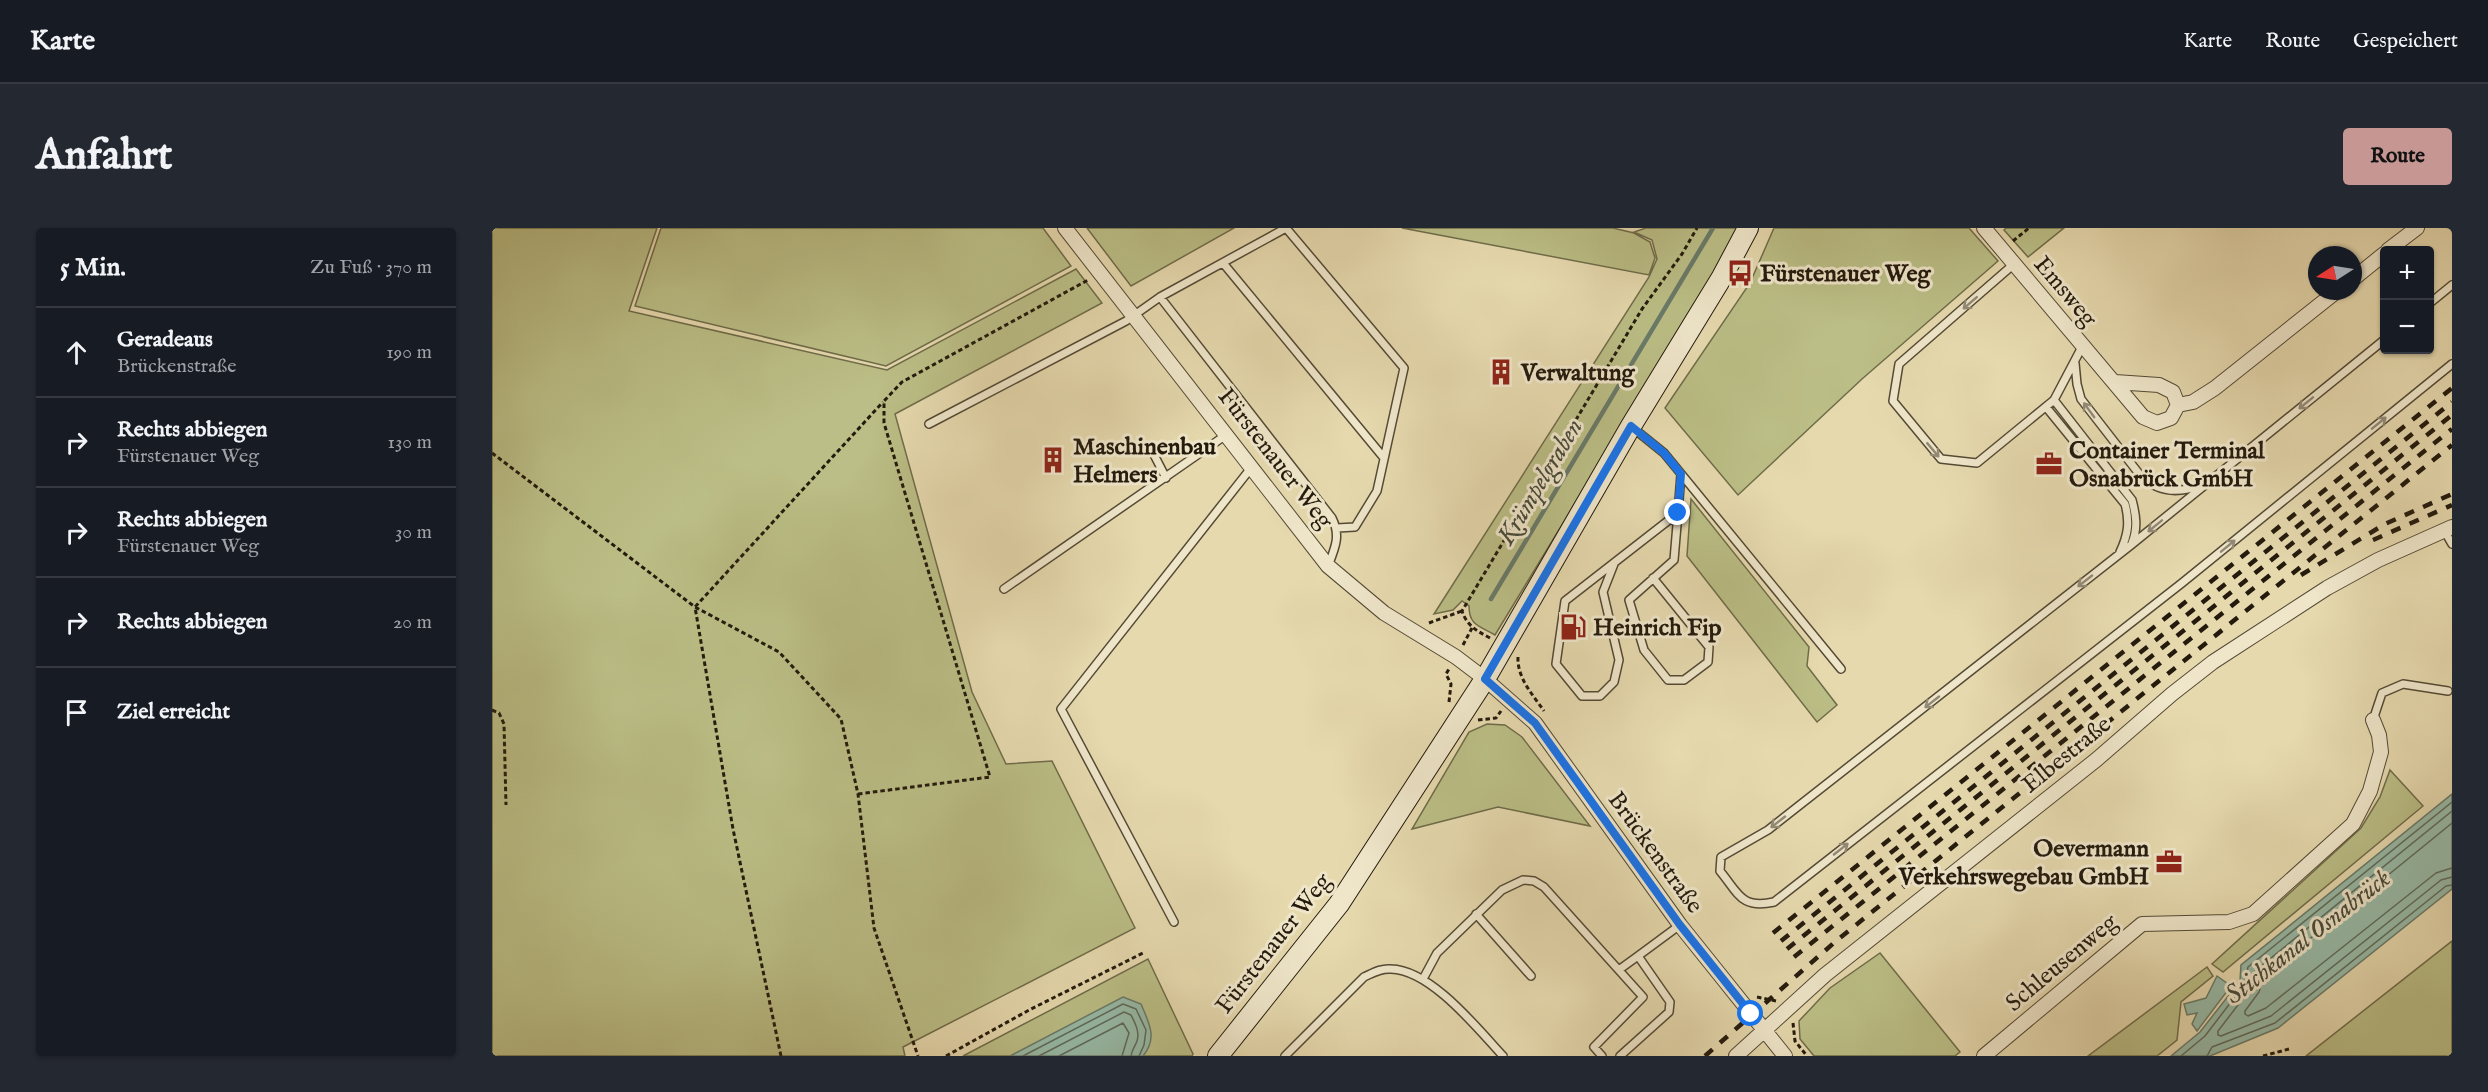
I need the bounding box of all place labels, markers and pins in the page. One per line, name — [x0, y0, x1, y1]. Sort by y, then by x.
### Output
bus stop icon: Fürstenauer Weg — [1725, 258, 1755, 288]
place label: Fürstenauer Weg — [1760, 259, 1931, 290]
building icon: Verwaltung — [1486, 357, 1516, 387]
place label: Verwaltung — [1520, 358, 1635, 389]
place label: Maschinenbau Helmers — [1073, 432, 1217, 491]
place label: Container Terminal Osnabrück GmbH — [2069, 436, 2265, 495]
building icon: Maschinenbau Helmers — [1038, 445, 1068, 475]
office icon: Container Terminal Osnabrück GmbH — [2034, 449, 2064, 479]
fuel station icon: Heinrich Fip — [1558, 612, 1588, 642]
place label: Heinrich Fip — [1593, 613, 1722, 644]
place label: Oevermann Verkehrswegebau GmbH — [1898, 834, 2149, 893]
office icon: Oevermann Verkehrswegebau GmbH — [2154, 847, 2184, 877]

